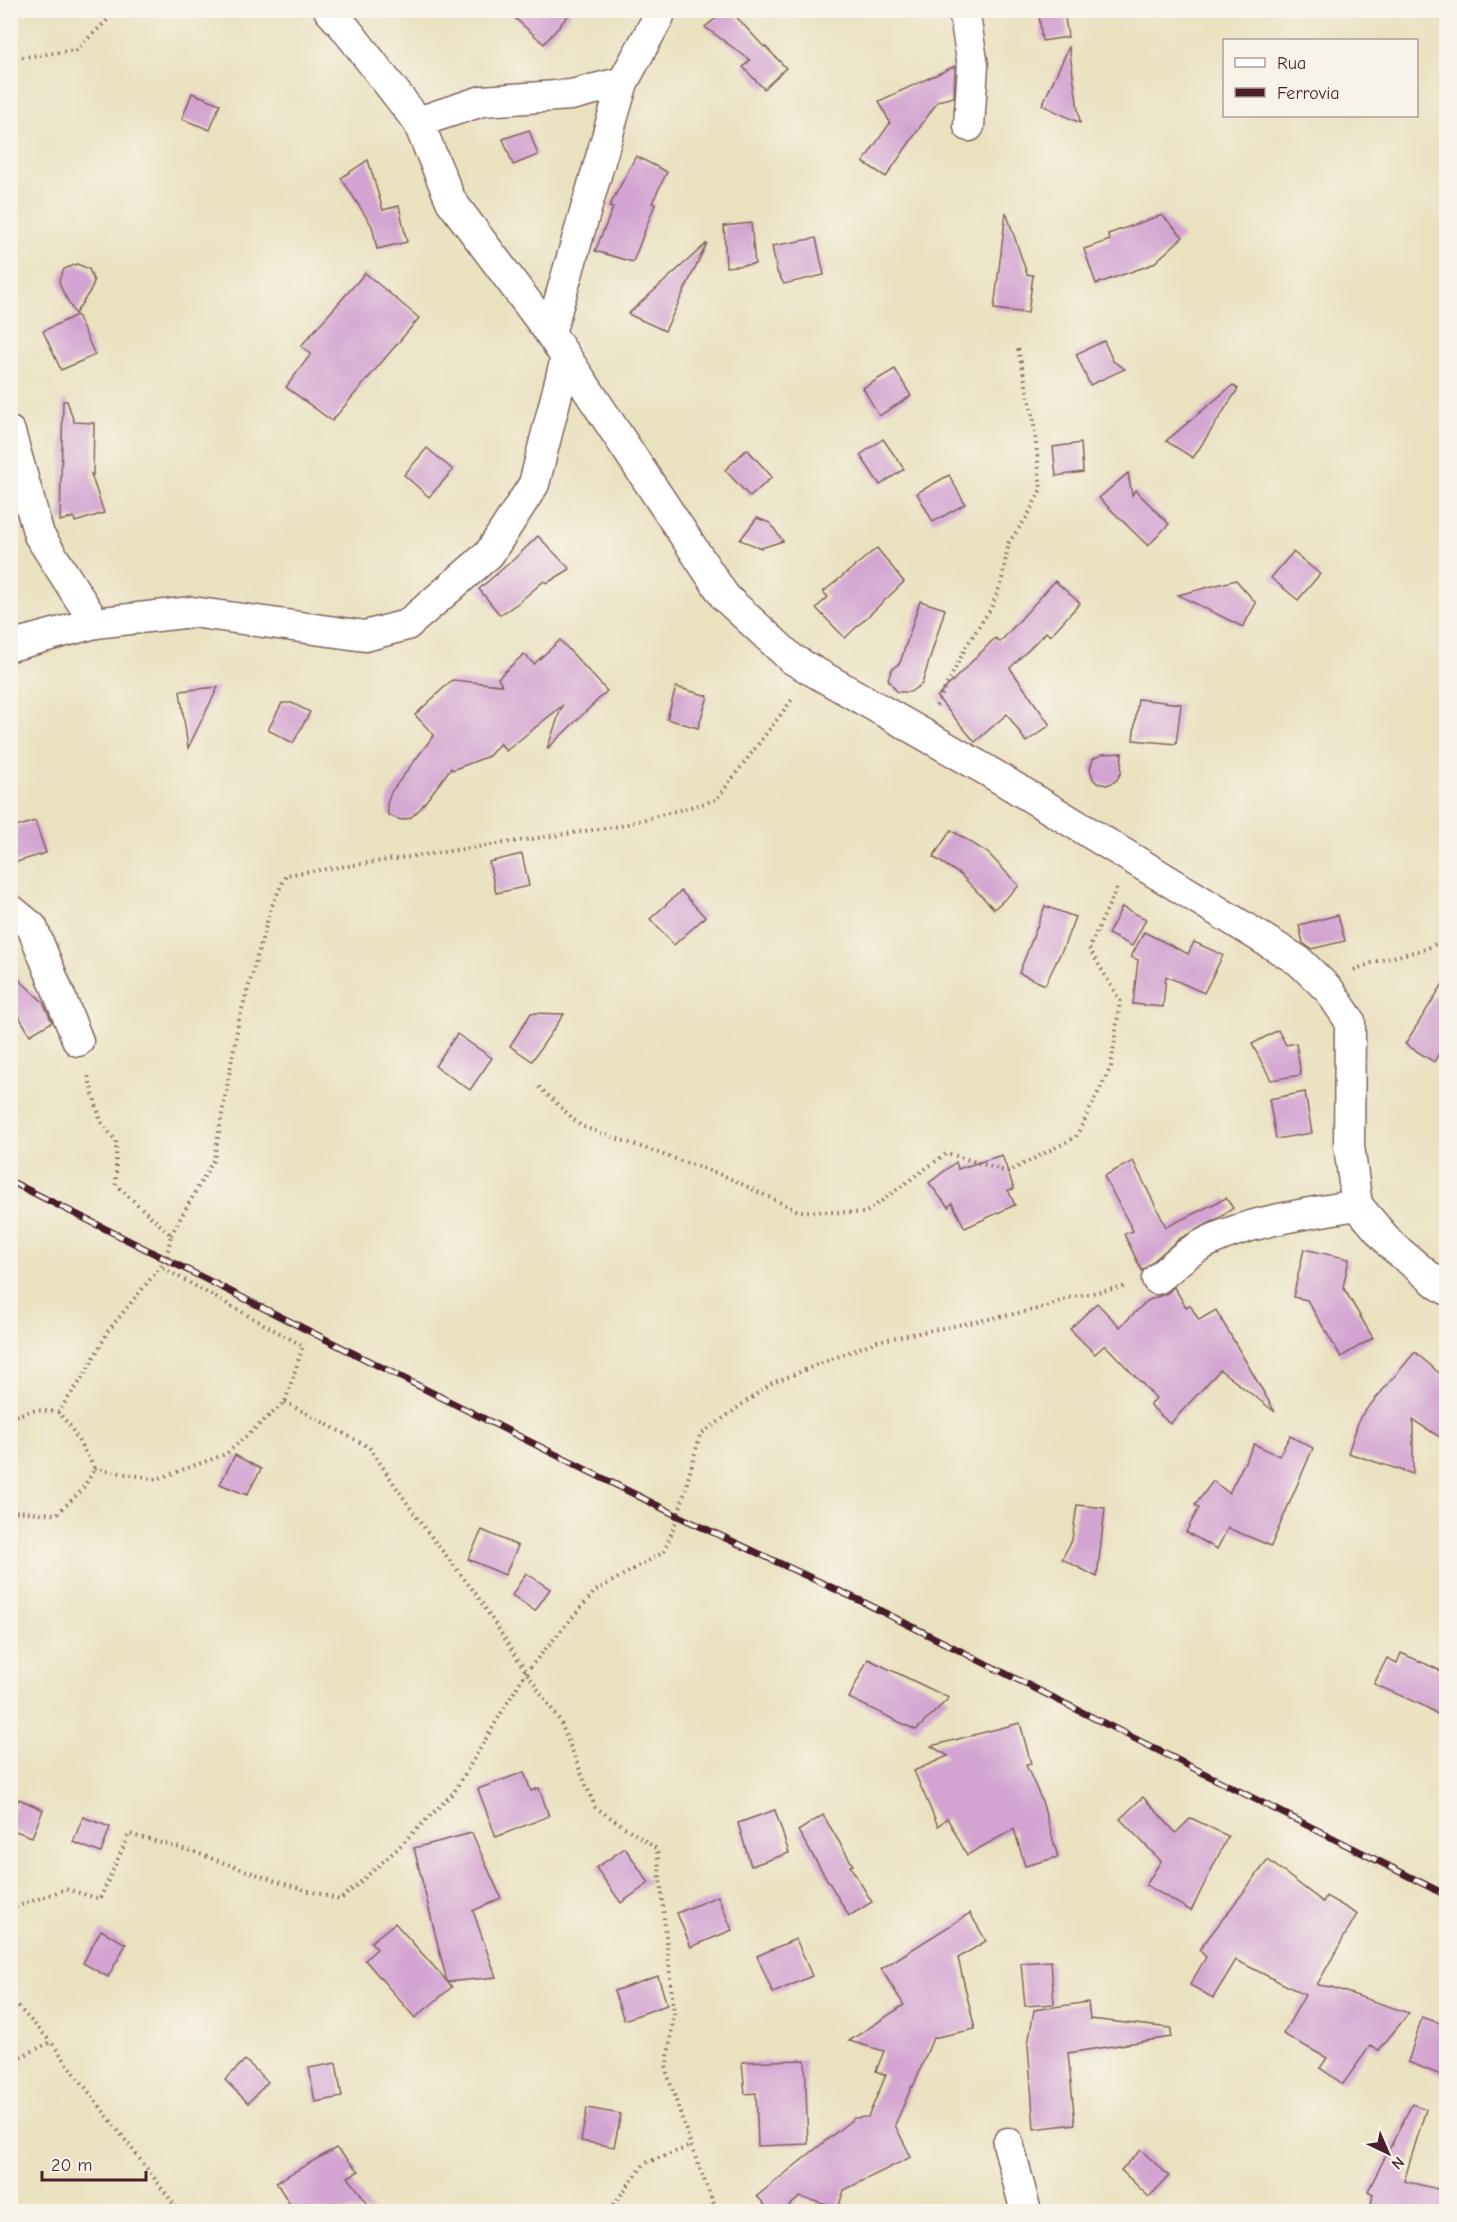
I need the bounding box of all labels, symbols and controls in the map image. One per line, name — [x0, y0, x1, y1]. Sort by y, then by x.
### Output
legend — [1223, 39, 1418, 117]
text: Rua — [1277, 53, 1306, 74]
text: Ferrovia — [1277, 83, 1340, 104]
north arrow — [1358, 2123, 1418, 2183]
scale bar — [42, 2144, 146, 2182]
text: N — [1388, 2153, 1408, 2173]
text: 20 m — [51, 2155, 92, 2176]

